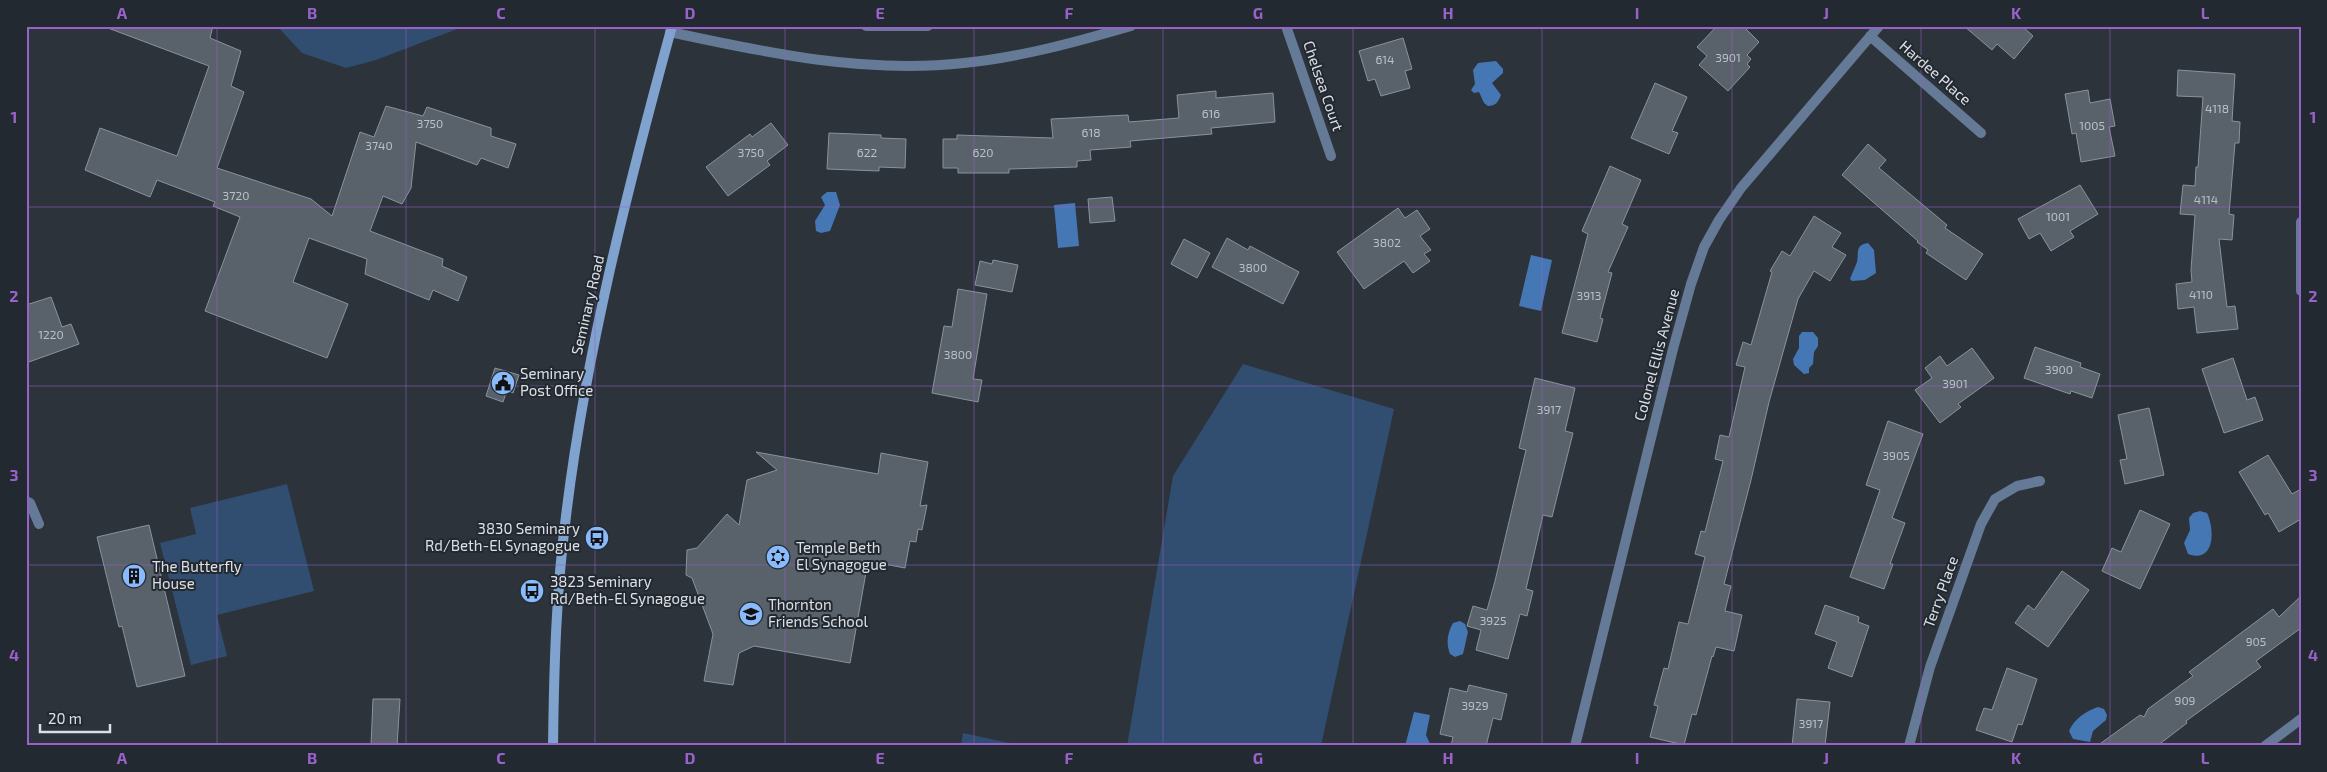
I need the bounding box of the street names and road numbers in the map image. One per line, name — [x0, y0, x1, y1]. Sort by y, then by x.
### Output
street label: Hardee Place — [1896, 36, 1975, 108]
street label: Chelsea Court — [1300, 38, 1348, 133]
street label: Seminary Road — [567, 253, 607, 356]
street label: Colonel Ellis Avenue — [1630, 287, 1682, 423]
street label: Terry Place — [1919, 553, 1961, 630]

